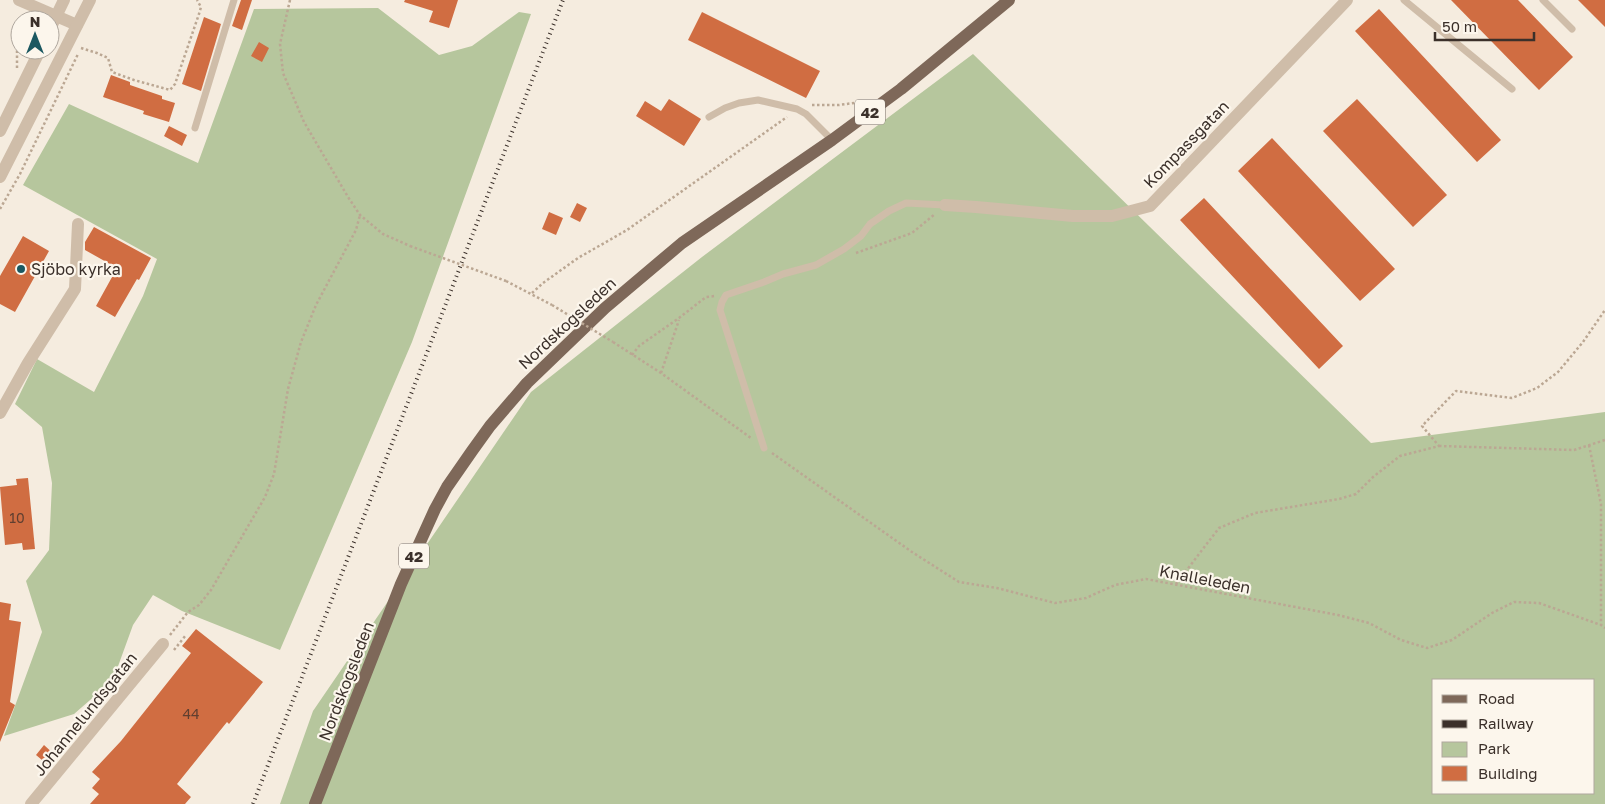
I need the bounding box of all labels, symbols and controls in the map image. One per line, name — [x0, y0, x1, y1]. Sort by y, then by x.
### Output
north arrow — [10, 10, 60, 60]
scale bar — [1435, 10, 1534, 42]
text: N — [30, 13, 40, 30]
text: 50 m — [1442, 17, 1477, 35]
street label: Kompassgatan — [1139, 96, 1233, 192]
road number: 42 — [855, 100, 885, 124]
place label: Sjöbo kyrka — [31, 259, 121, 279]
marker: Sjöbo kyrka — [15, 263, 27, 275]
street label: Nordskogsleden — [514, 273, 620, 373]
house number: 10 — [9, 509, 25, 526]
road number: 42 — [399, 544, 429, 568]
street label: Knalleleden — [1158, 560, 1252, 598]
street label: Nordskogsleden — [314, 619, 378, 743]
street label: Johannelundsgatan — [29, 648, 141, 780]
legend — [1432, 679, 1595, 794]
text: Road — [1478, 689, 1515, 707]
house number: 44 — [182, 705, 200, 722]
text: Railway — [1478, 714, 1534, 732]
text: Park — [1478, 739, 1511, 757]
text: Building — [1478, 764, 1538, 782]

